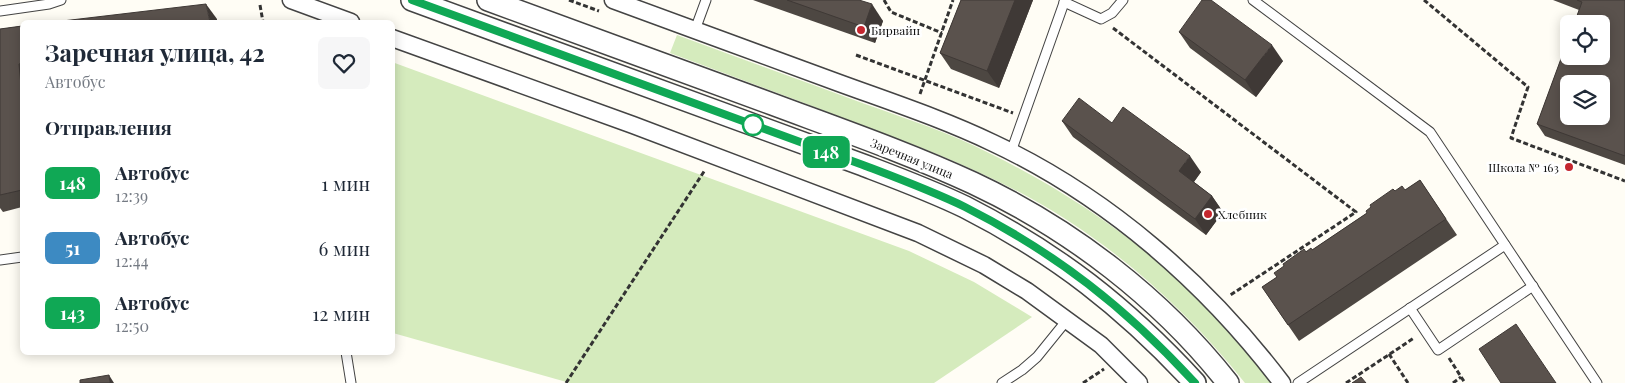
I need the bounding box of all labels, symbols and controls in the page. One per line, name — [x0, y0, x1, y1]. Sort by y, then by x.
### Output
map controls — [1560, 15, 1610, 125]
button: locate — [1560, 15, 1610, 65]
place label: Бирвайн — [871, 22, 920, 38]
marker: Бирвайн — [855, 24, 867, 36]
text: Заречная улица, 42 — [45, 36, 265, 68]
button: heart — [318, 37, 370, 89]
text: Автобус — [45, 71, 106, 92]
button: layers — [1560, 75, 1610, 125]
text: Отправления — [45, 114, 172, 140]
unlabelled marker — [742, 114, 764, 136]
street label: Заречная улица — [868, 134, 956, 182]
line badge: 148 — [797, 136, 855, 168]
text: 148 — [813, 140, 839, 164]
text: Автобус — [115, 159, 190, 185]
place label: Школа № 163 — [1488, 159, 1559, 175]
marker: Школа № 163 — [1563, 161, 1575, 173]
text: 1 мин — [321, 170, 370, 196]
text: 148 — [59, 171, 86, 195]
text: 12:39 — [115, 185, 148, 206]
place label: Хлебник — [1218, 206, 1267, 222]
marker: Хлебник — [1202, 208, 1214, 220]
text: Автобус — [115, 224, 190, 250]
text: 6 мин — [318, 235, 370, 261]
text: 51 — [65, 236, 80, 260]
text: 12:44 — [115, 250, 149, 271]
text: Автобус — [115, 289, 190, 315]
text: 12 мин — [312, 300, 370, 326]
text: 143 — [60, 301, 85, 325]
text: 12:50 — [115, 315, 149, 336]

